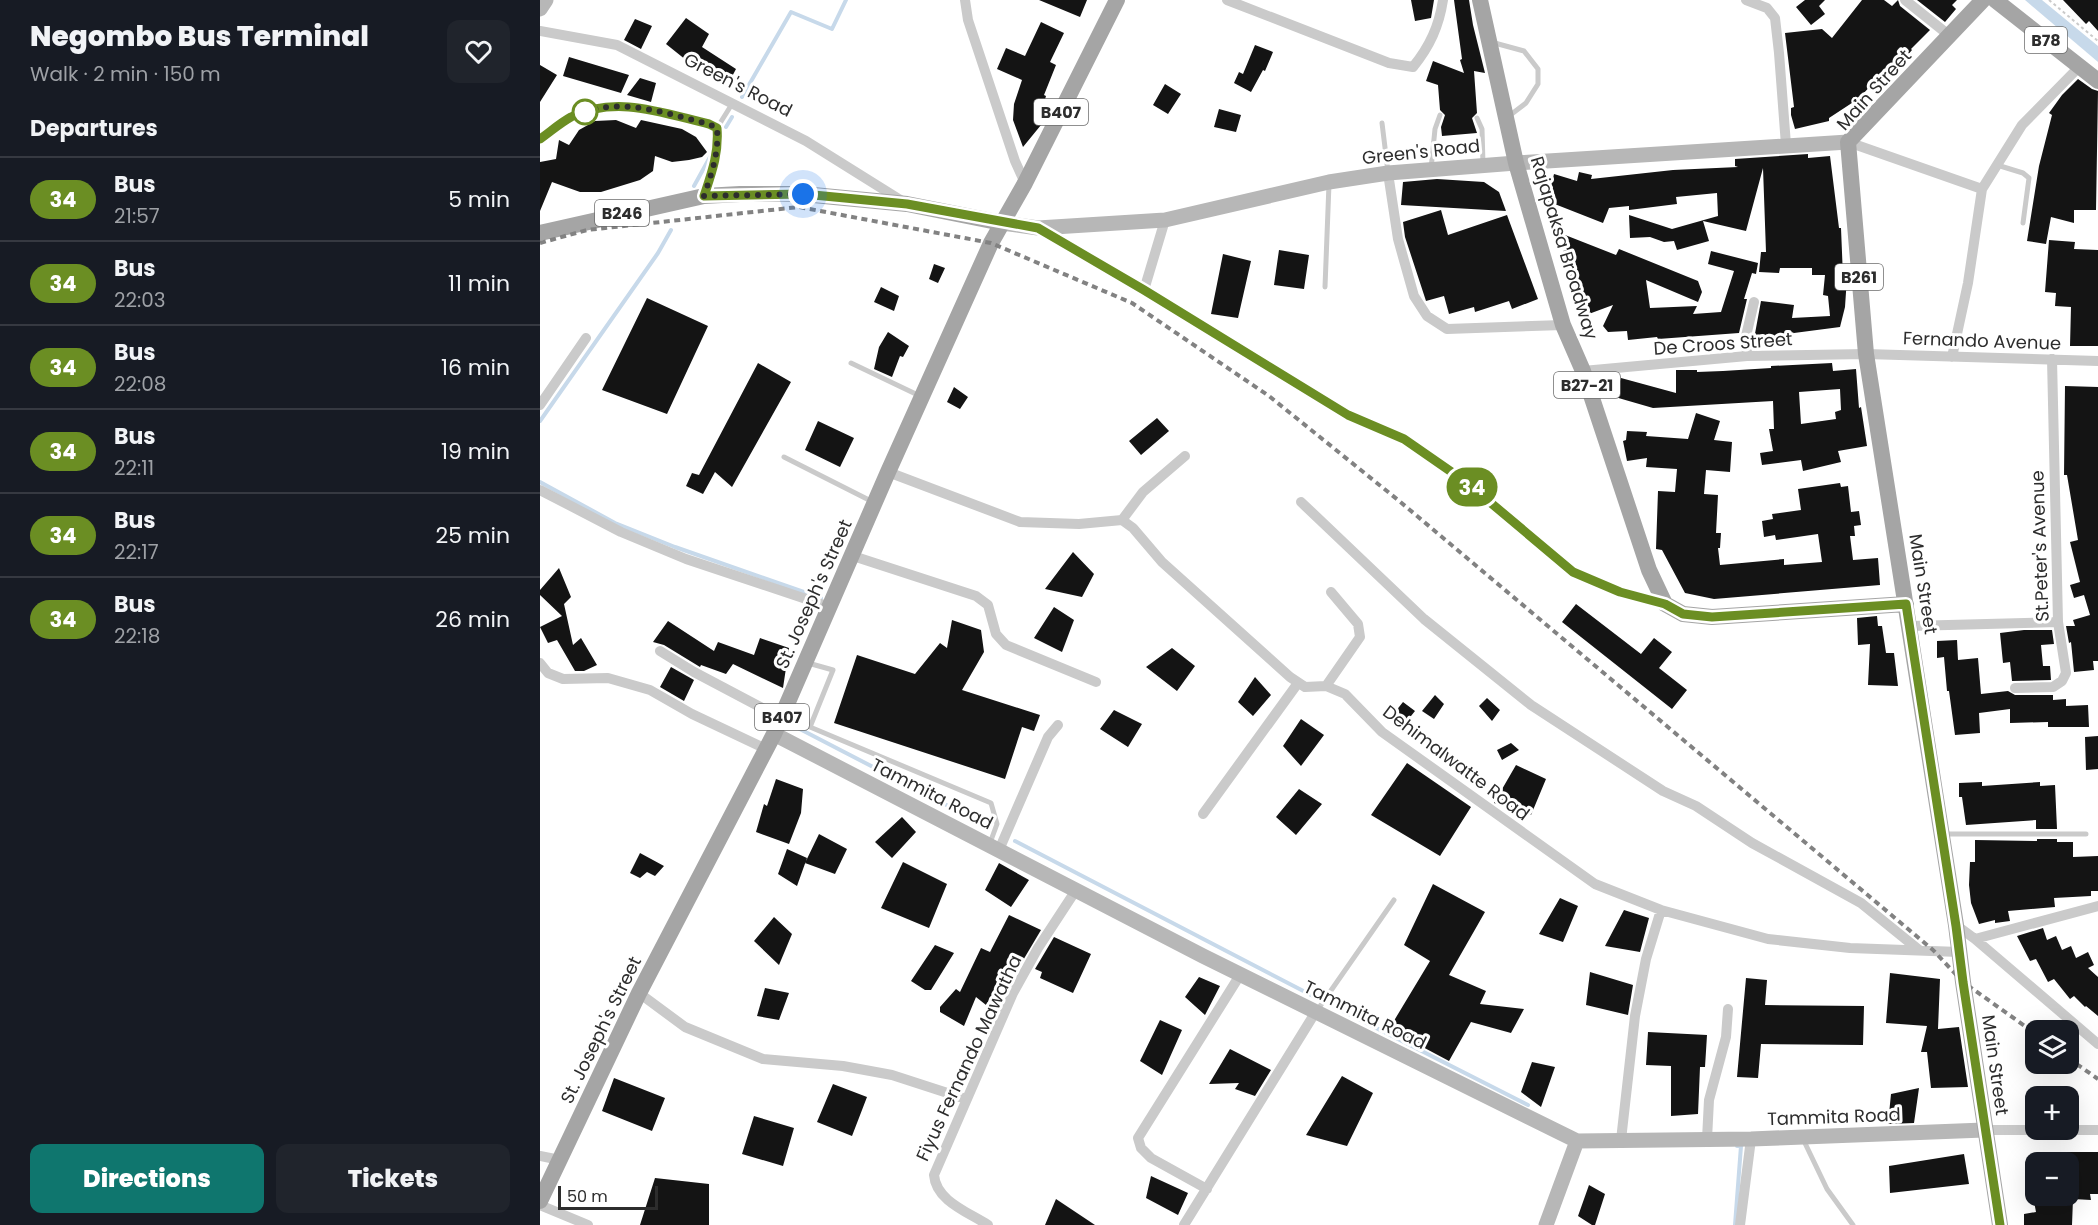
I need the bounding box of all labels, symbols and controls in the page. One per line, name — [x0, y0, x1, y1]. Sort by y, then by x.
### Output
text: Negombo Bus Terminal — [30, 17, 369, 56]
button: heart — [447, 20, 510, 83]
road number: B78 — [2025, 27, 2067, 53]
street label: Main Street — [1831, 44, 1917, 136]
street label: Green's Road — [680, 47, 797, 123]
text: Walk · 2 min · 150 m — [30, 60, 221, 88]
unlabelled marker — [572, 99, 598, 125]
road number: B407 — [1034, 99, 1088, 125]
text: Departures — [30, 113, 158, 144]
street label: Green's Road — [1361, 133, 1481, 170]
street label: Rajapaksa Broadway — [1525, 153, 1604, 343]
text: Bus — [114, 169, 156, 200]
your location — [788, 179, 818, 209]
text: 5 min — [448, 184, 510, 215]
text: 34 — [50, 185, 76, 214]
road number: B246 — [595, 200, 649, 226]
text: 21:57 — [114, 202, 160, 230]
text: Bus — [114, 253, 156, 284]
road number: B261 — [1835, 264, 1883, 290]
text: 11 min — [448, 268, 510, 299]
text: 34 — [50, 269, 76, 298]
text: 22:03 — [114, 286, 166, 314]
street label: Fernando Avenue — [1903, 325, 2062, 356]
street label: De Croos Street — [1653, 326, 1793, 361]
text: Bus — [114, 337, 156, 368]
text: 16 min — [441, 352, 510, 383]
text: 34 — [50, 353, 76, 382]
text: 22:08 — [114, 370, 166, 398]
road number: B27-21 — [1554, 372, 1620, 398]
text: Bus — [114, 421, 156, 452]
text: 19 min — [441, 436, 510, 467]
text: 34 — [50, 437, 76, 466]
text: 22:11 — [114, 454, 154, 482]
line badge: 34 — [1445, 468, 1499, 506]
street label: St.Peter's Avenue — [2024, 470, 2055, 622]
text: 34 — [1459, 473, 1485, 502]
text: Bus — [114, 505, 156, 536]
street label: St. Joseph's Street — [769, 515, 858, 672]
text: 25 min — [436, 520, 510, 551]
text: 34 — [50, 521, 76, 550]
street label: Main Street — [1903, 532, 1944, 636]
text: 22:17 — [114, 538, 159, 566]
text: Bus — [114, 589, 156, 620]
text: 26 min — [435, 604, 510, 635]
text: 34 — [50, 605, 76, 634]
text: 22:18 — [114, 622, 160, 650]
street label: Dehimalwatte Road — [1378, 699, 1535, 826]
road number: B407 — [755, 704, 809, 730]
street label: Tammita Road — [867, 752, 997, 835]
street label: Fiyus Fernando Mawatha — [910, 951, 1027, 1165]
street label: St. Joseph's Street — [554, 952, 647, 1108]
street label: Tammita Road — [1300, 974, 1431, 1055]
street label: Main Street — [1976, 1013, 2015, 1117]
map controls — [2025, 1020, 2079, 1206]
button: layers — [2025, 1020, 2079, 1074]
button: + — [2025, 1086, 2079, 1140]
street label: Tammita Road — [1767, 1102, 1901, 1131]
button: Directions — [30, 1144, 264, 1213]
button: Tickets — [276, 1144, 510, 1213]
button: − — [2025, 1152, 2079, 1206]
scale bar — [558, 1183, 658, 1210]
text: 50 m — [567, 1185, 608, 1208]

